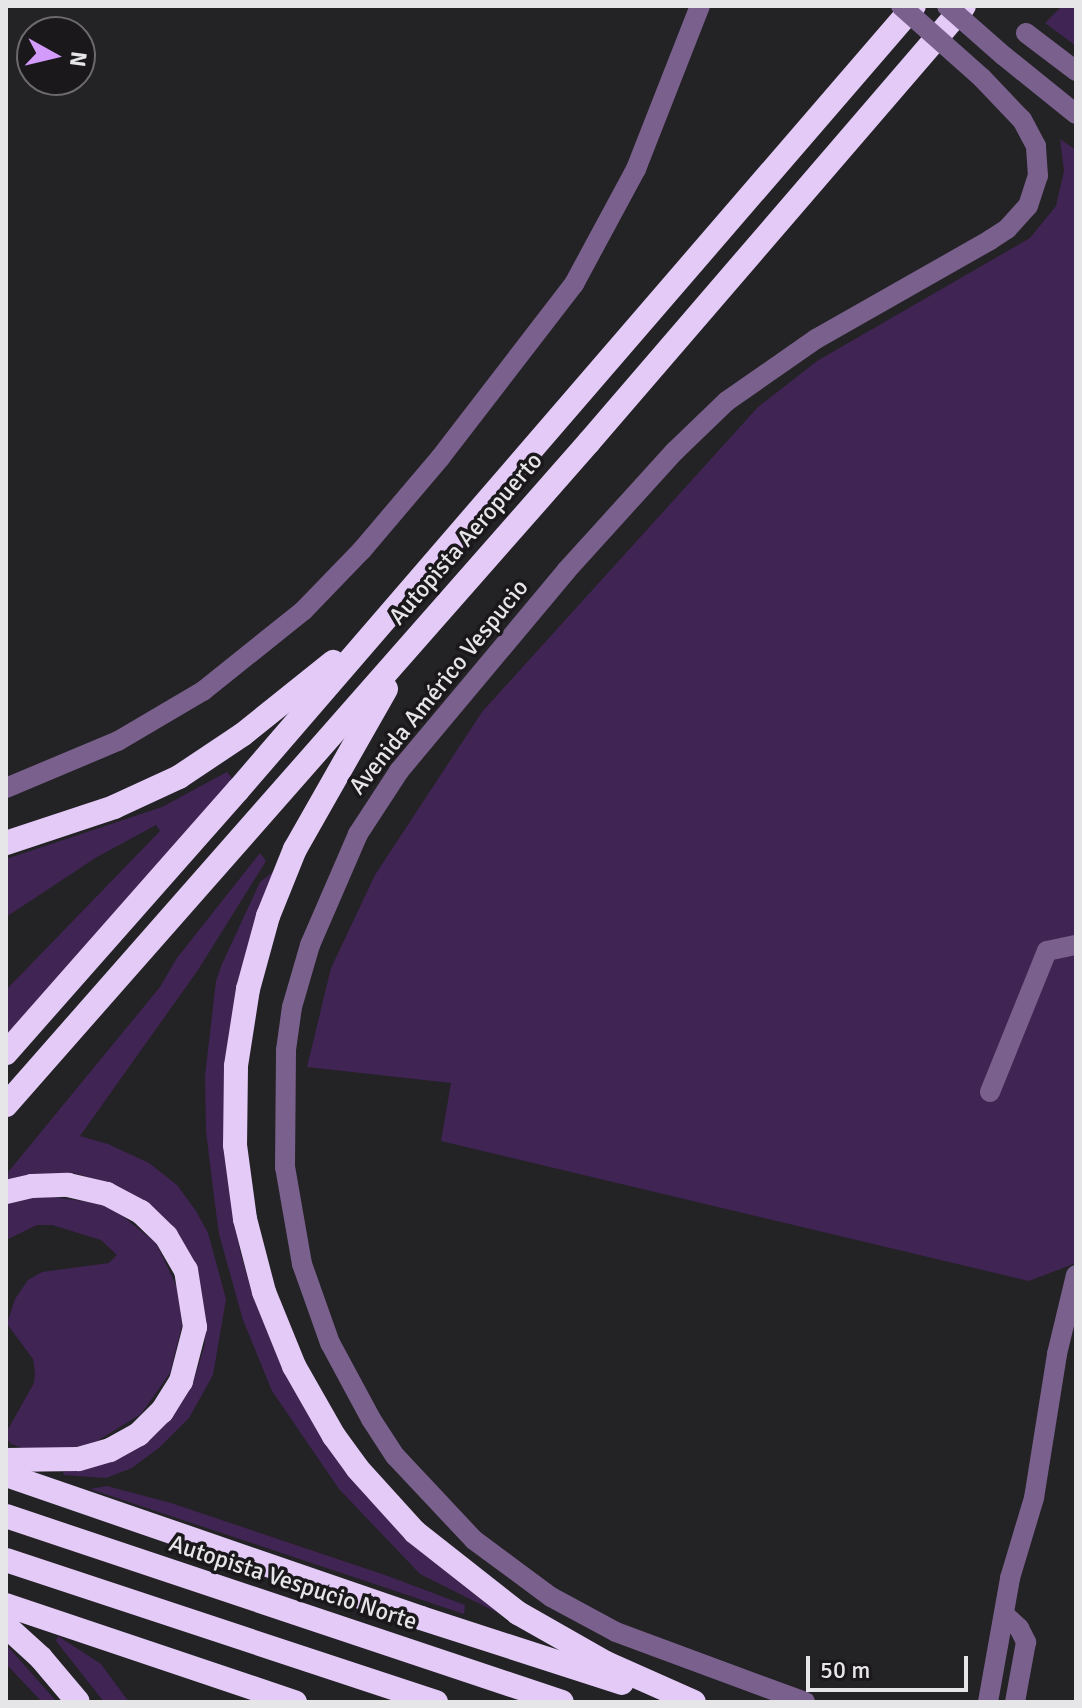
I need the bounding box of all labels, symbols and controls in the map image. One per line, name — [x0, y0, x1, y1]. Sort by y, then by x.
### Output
north arrow — [16, 16, 96, 96]
text: N — [64, 50, 93, 69]
street label: Autopista Aeropuerto — [383, 447, 549, 631]
street label: Avenida Américo Vespucio — [343, 574, 535, 800]
street label: Autopista Vespucio Norte — [165, 1529, 421, 1637]
scale bar — [810, 1640, 972, 1690]
text: 50 m — [820, 1655, 870, 1685]

